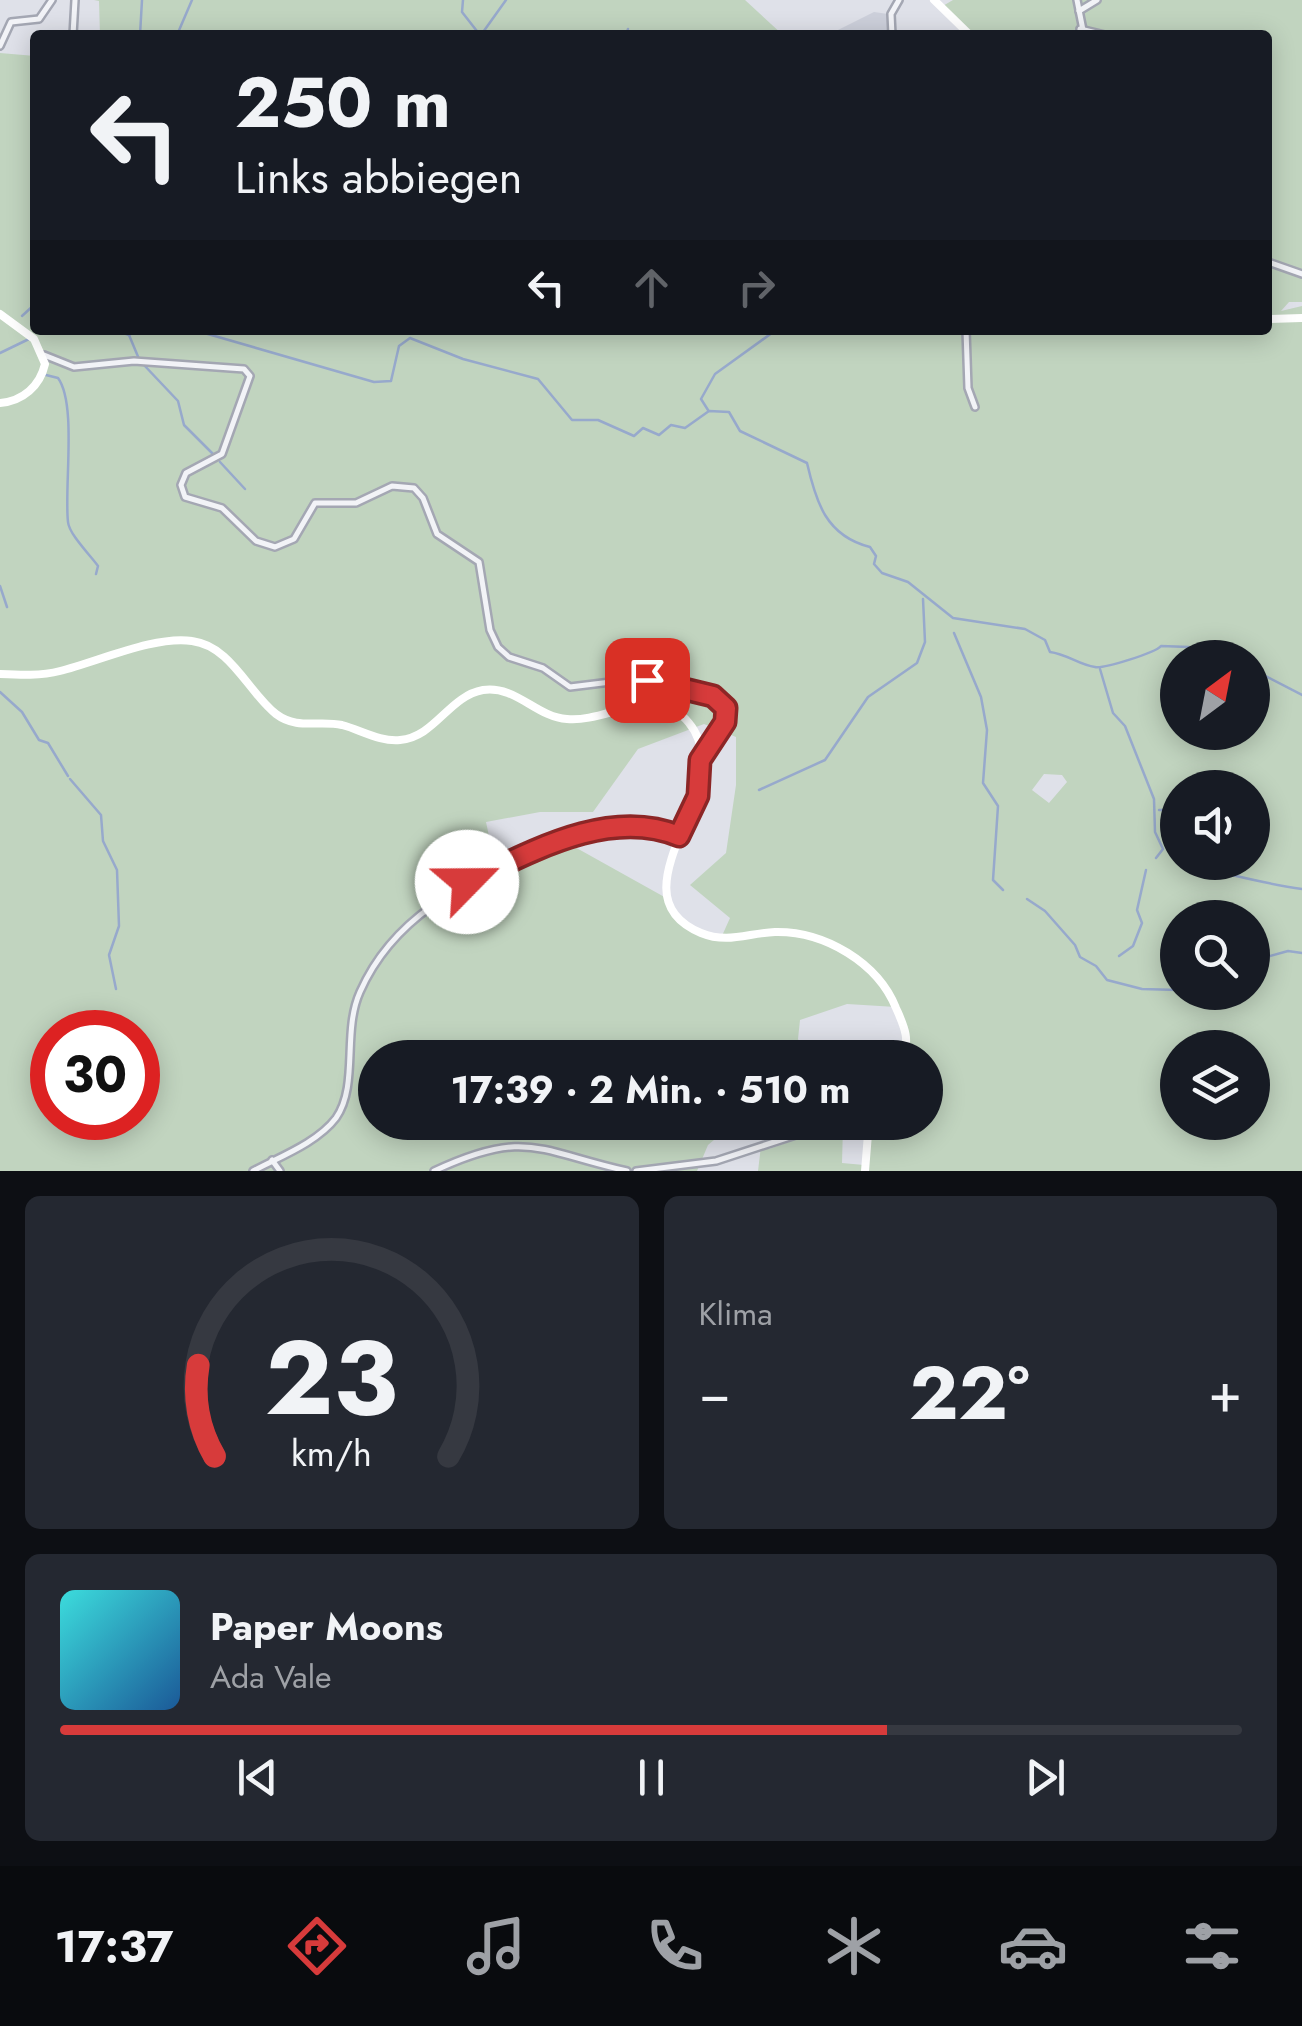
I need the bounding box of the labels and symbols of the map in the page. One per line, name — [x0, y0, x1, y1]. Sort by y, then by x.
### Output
pin — [605, 638, 690, 723]
north arrow — [1160, 640, 1270, 750]
position arrow — [415, 830, 519, 934]
speed limit sign: 30 — [30, 1010, 160, 1140]

